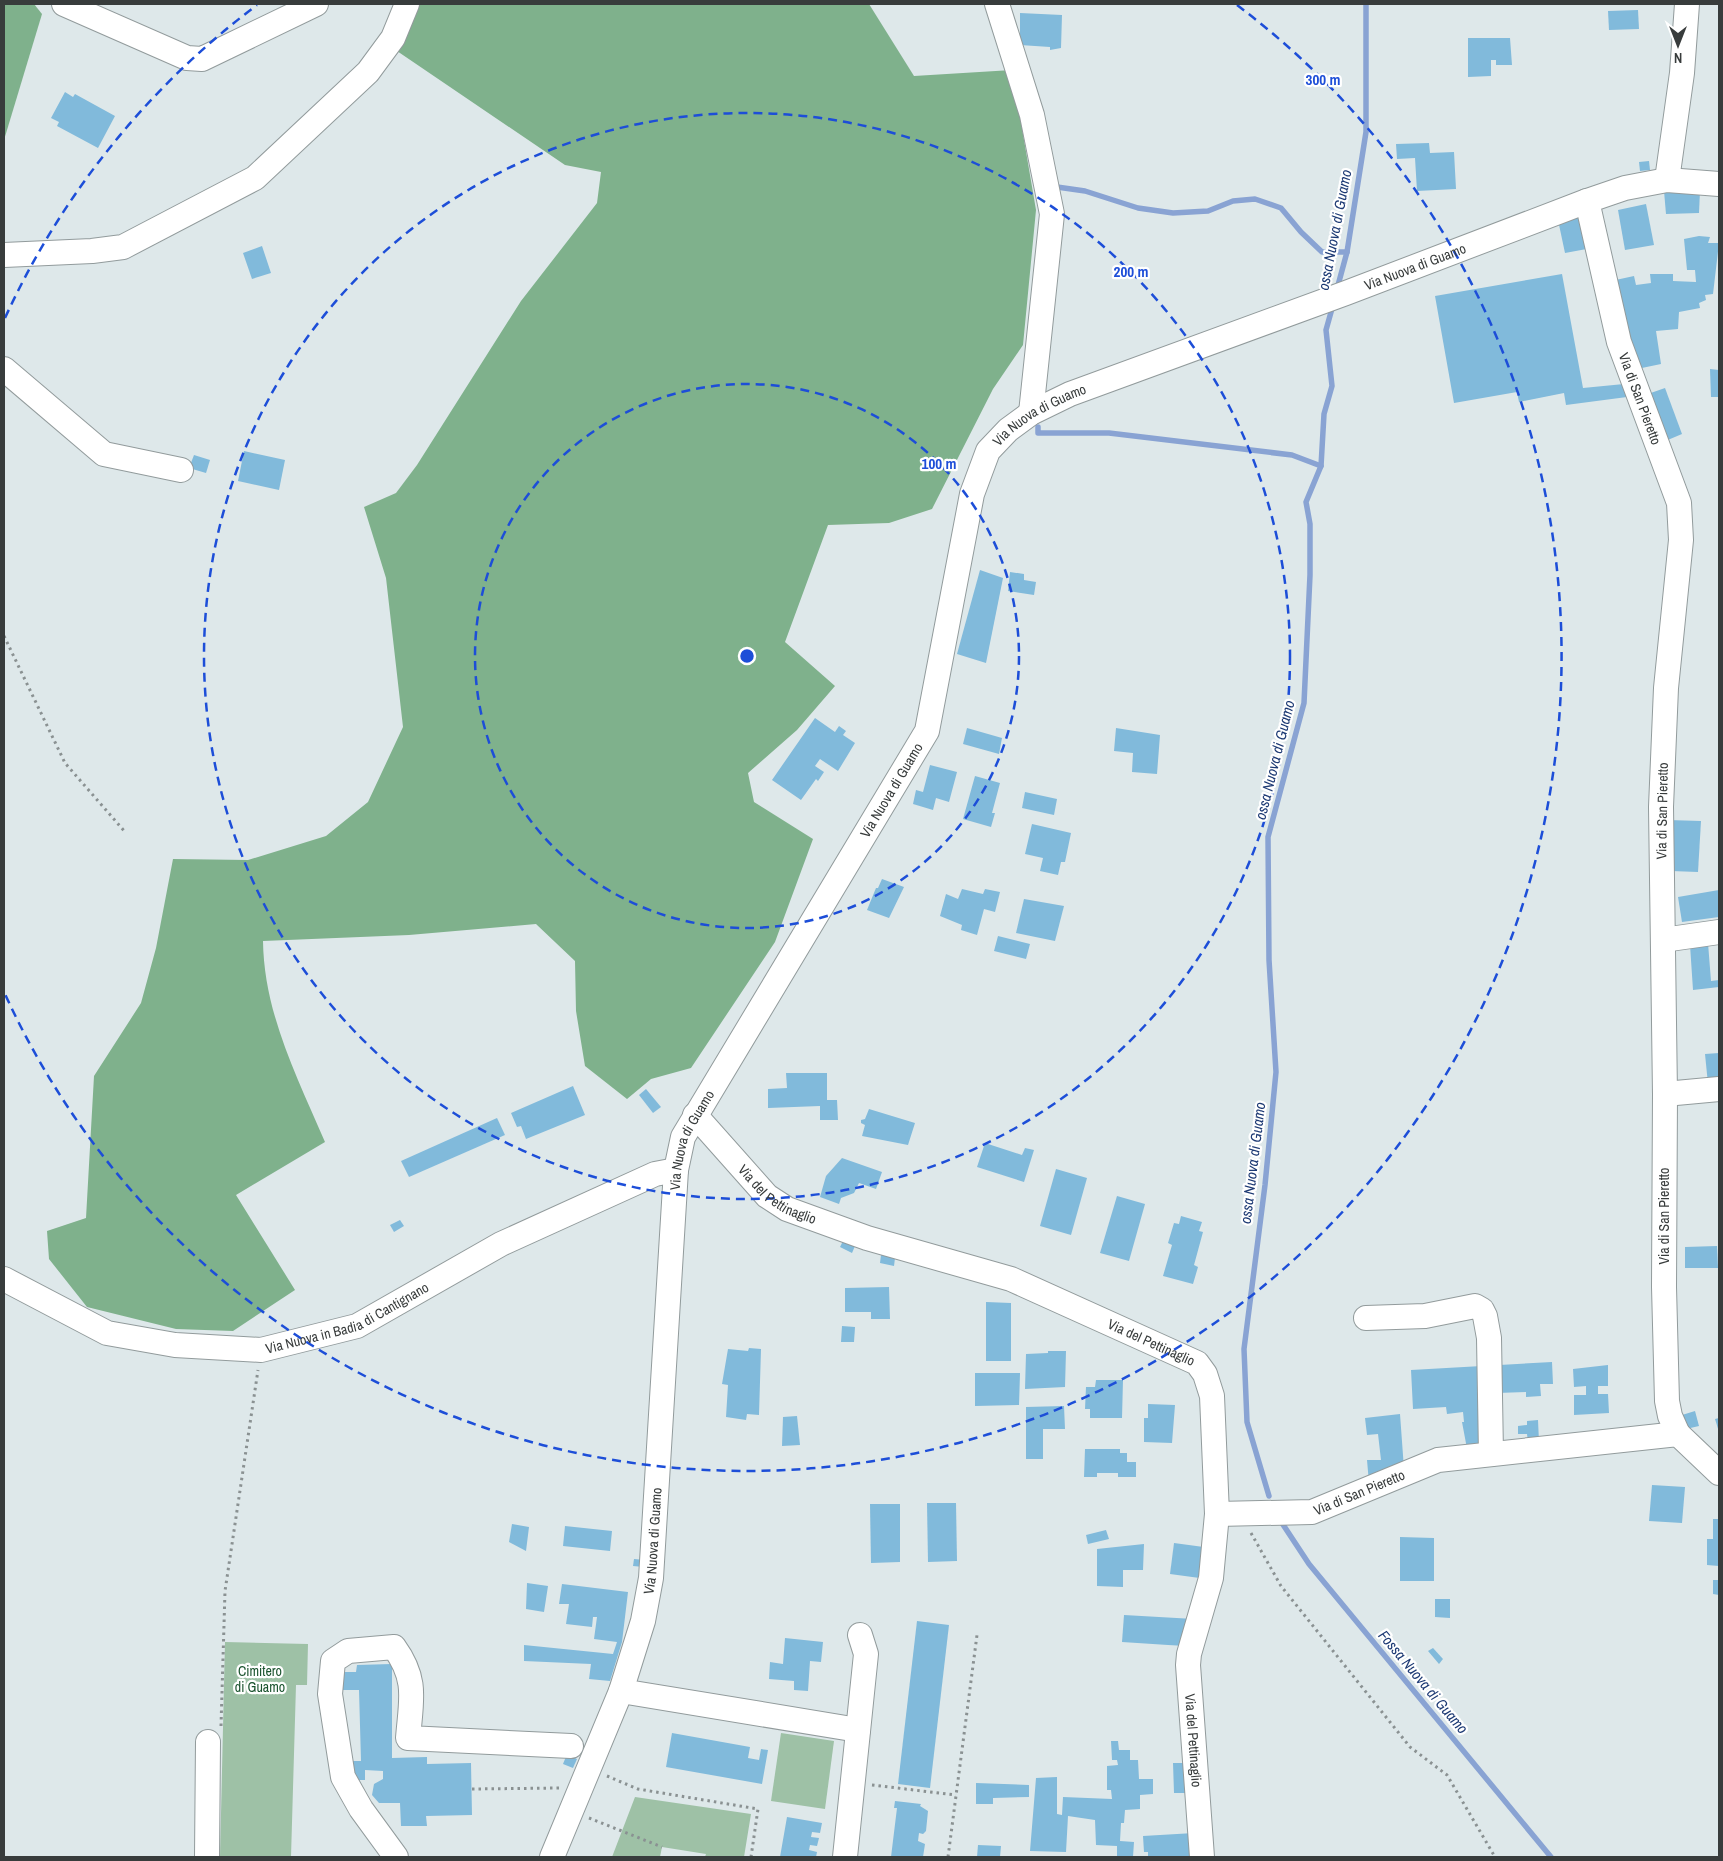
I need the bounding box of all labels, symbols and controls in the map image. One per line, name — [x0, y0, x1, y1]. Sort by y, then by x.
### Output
north arrow — [1653, 20, 1703, 70]
text: N — [1674, 49, 1682, 67]
text: 300 m — [1306, 69, 1340, 90]
water label: ossa Nuova di Guamo — [1313, 168, 1357, 292]
street label: Via Nuova di Guamo — [1362, 239, 1468, 294]
text: 200 m — [1114, 261, 1148, 282]
street label: Via di San Pieretto — [1615, 350, 1665, 447]
street label: Via Nuova di Guamo — [989, 380, 1089, 450]
text: 100 m — [922, 453, 956, 474]
centre of rings — [738, 647, 756, 665]
water label: ossa Nuova di Guamo — [1250, 698, 1300, 822]
street label: Via Nuova di Guamo — [856, 740, 927, 841]
street label: Via di San Pieretto — [1652, 762, 1672, 860]
street label: Via Nuova di Guamo — [666, 1087, 718, 1191]
water label: ossa Nuova di Guamo — [1235, 1101, 1270, 1225]
street label: Via del Pettinaglio — [734, 1161, 819, 1228]
street label: Via di San Pieretto — [1655, 1168, 1673, 1264]
street label: Via Nuova in Badia di Cantignano — [264, 1278, 432, 1358]
street label: Via del Pettinaglio — [1105, 1315, 1198, 1370]
street label: Via di San Pieretto — [1311, 1466, 1407, 1519]
street label: Via Nuova di Guamo — [639, 1487, 666, 1596]
water label: Fossa Nuova di Guamo — [1374, 1625, 1473, 1738]
park label: Cimitero di Guamo — [235, 1662, 285, 1696]
street label: Via del Pettinaglio — [1181, 1693, 1206, 1788]

